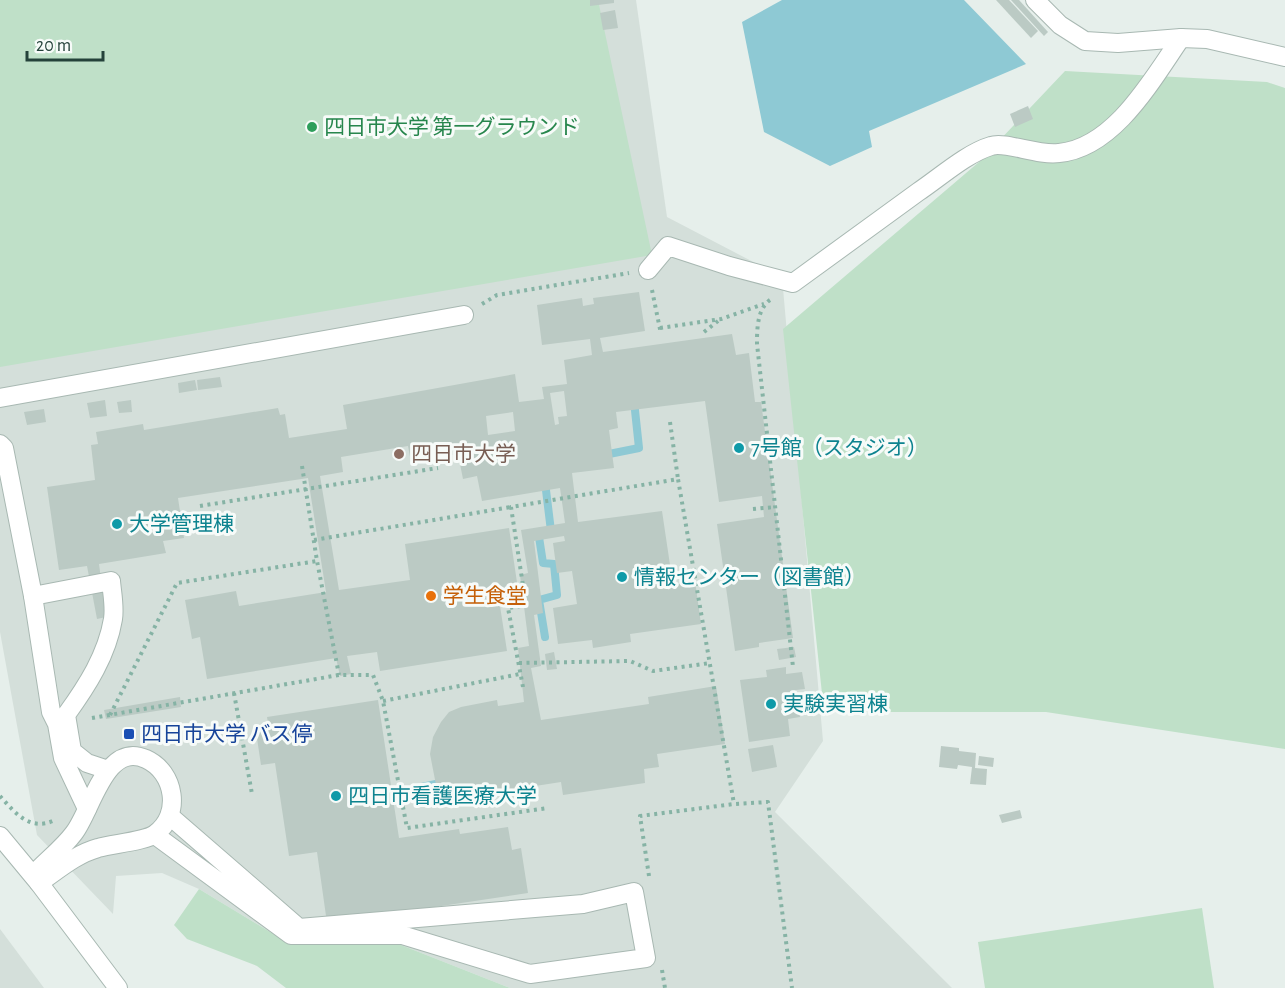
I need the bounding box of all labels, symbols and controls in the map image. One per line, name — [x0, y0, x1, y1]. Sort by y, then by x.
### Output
scale bar — [27, 24, 104, 62]
text: 20 m — [36, 37, 71, 55]
place label: 四日市大学 第一グラウンド — [324, 116, 579, 138]
marker: 四日市大学 第一グラウンド — [305, 120, 319, 134]
place label: 7号館（スタジオ） — [751, 437, 928, 459]
marker: 7号館（スタジオ） — [732, 441, 746, 455]
place label: 四日市大学 — [411, 443, 516, 465]
marker: 四日市大学 — [392, 447, 406, 461]
place label: 大学管理棟 — [129, 513, 234, 535]
marker: 大学管理棟 — [110, 517, 124, 531]
place label: 情報センター（図書館） — [634, 566, 865, 588]
marker: 情報センター（図書館） — [615, 570, 629, 584]
place label: 学生食堂 — [443, 585, 527, 607]
marker: 学生食堂 — [424, 589, 438, 603]
place label: 実験実習棟 — [783, 693, 888, 715]
marker: 実験実習棟 — [764, 697, 778, 711]
place label: 四日市大学 バス停 — [141, 723, 312, 745]
marker: 四日市大学 バス停 — [122, 727, 136, 741]
place label: 四日市看護医療大学 — [348, 785, 537, 807]
marker: 四日市看護医療大学 — [329, 789, 343, 803]

